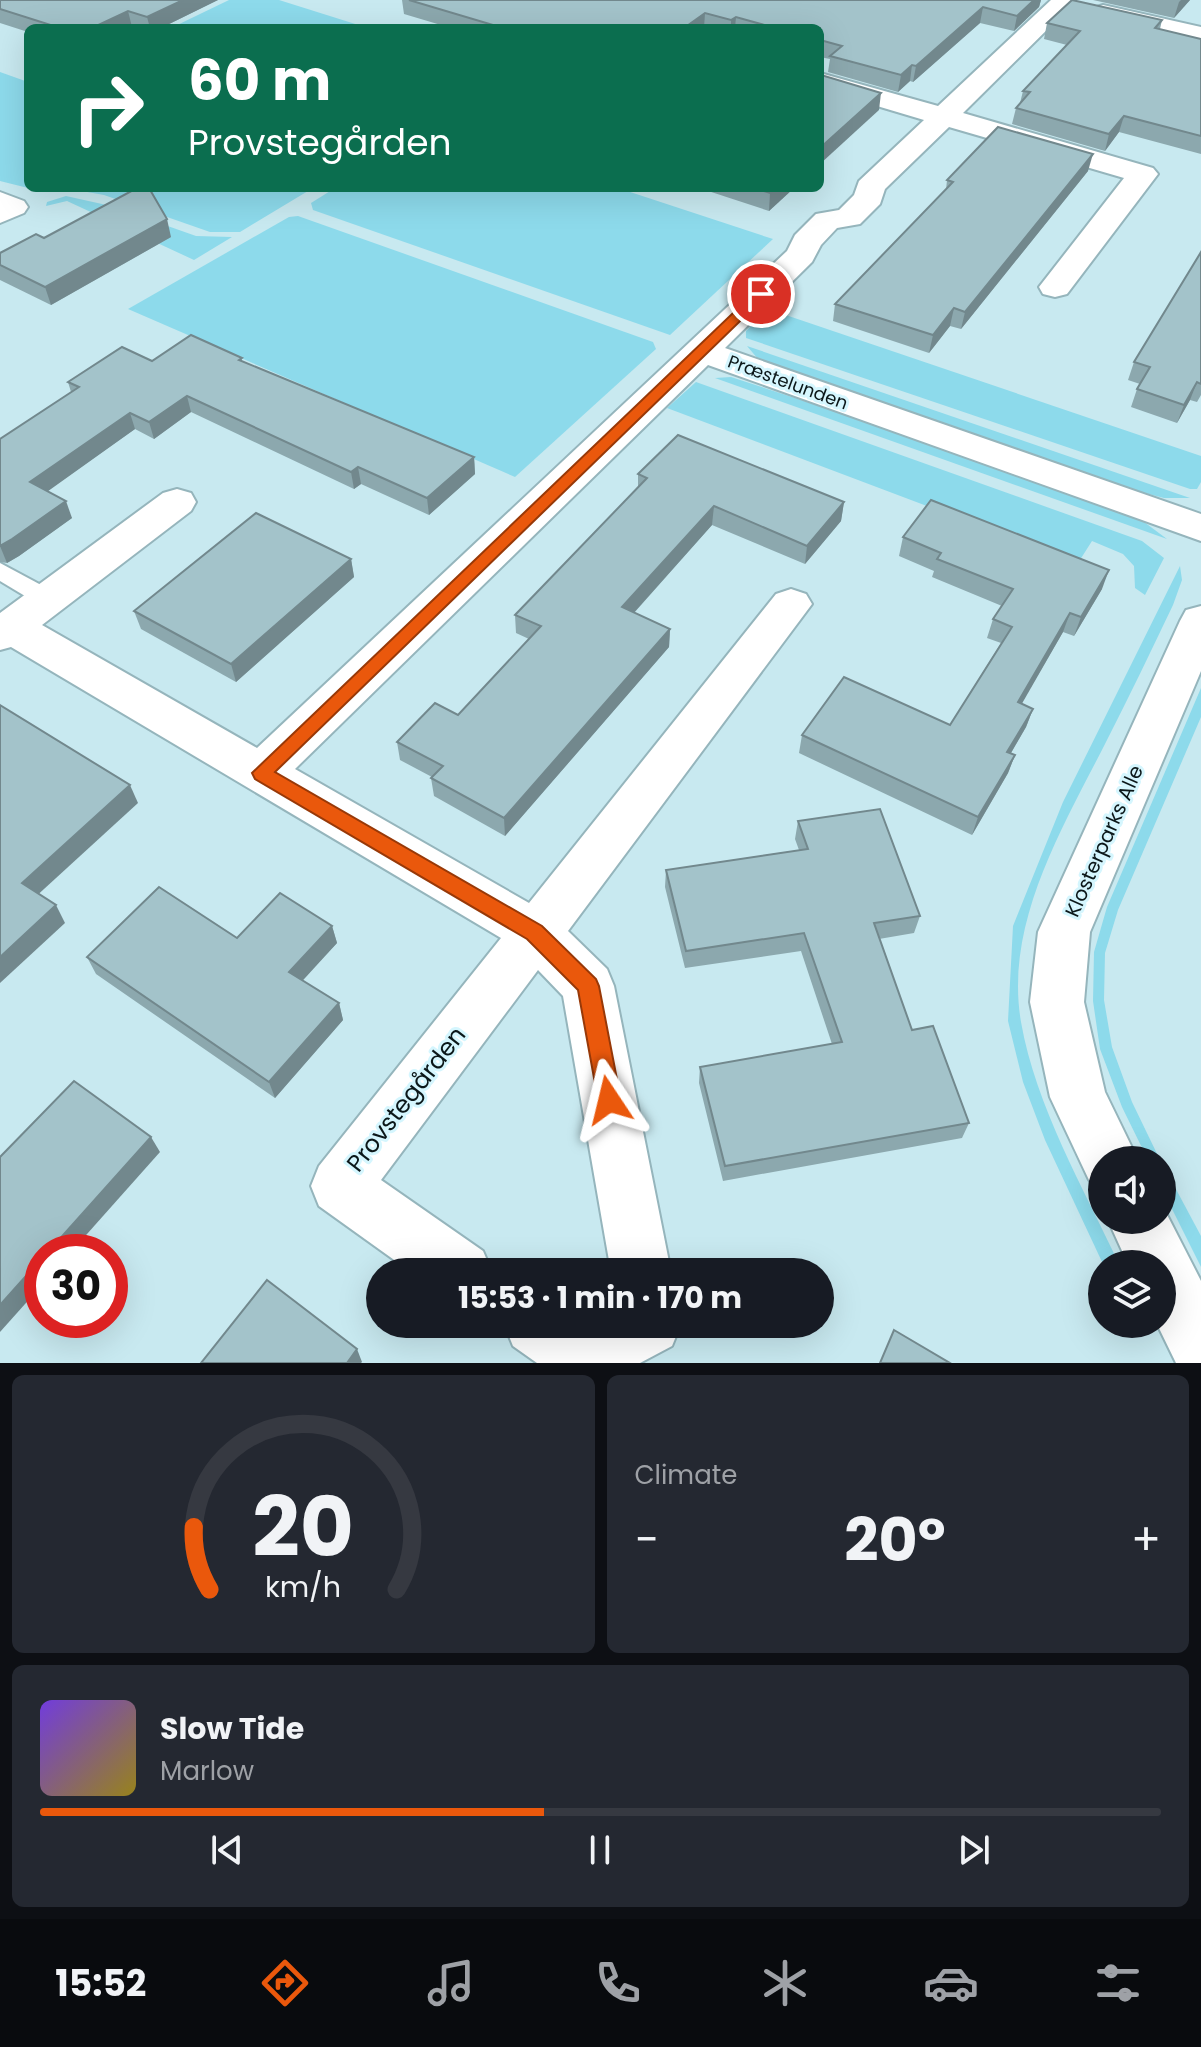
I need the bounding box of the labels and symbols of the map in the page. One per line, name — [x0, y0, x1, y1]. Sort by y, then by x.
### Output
pin — [727, 260, 795, 328]
street label: Præstelunden — [724, 349, 852, 415]
street label: Klosterparks Alle — [1058, 761, 1150, 921]
street label: Provstegården — [339, 1020, 473, 1178]
position arrow — [567, 1058, 651, 1142]
speed limit sign: 30 — [24, 1234, 128, 1338]

